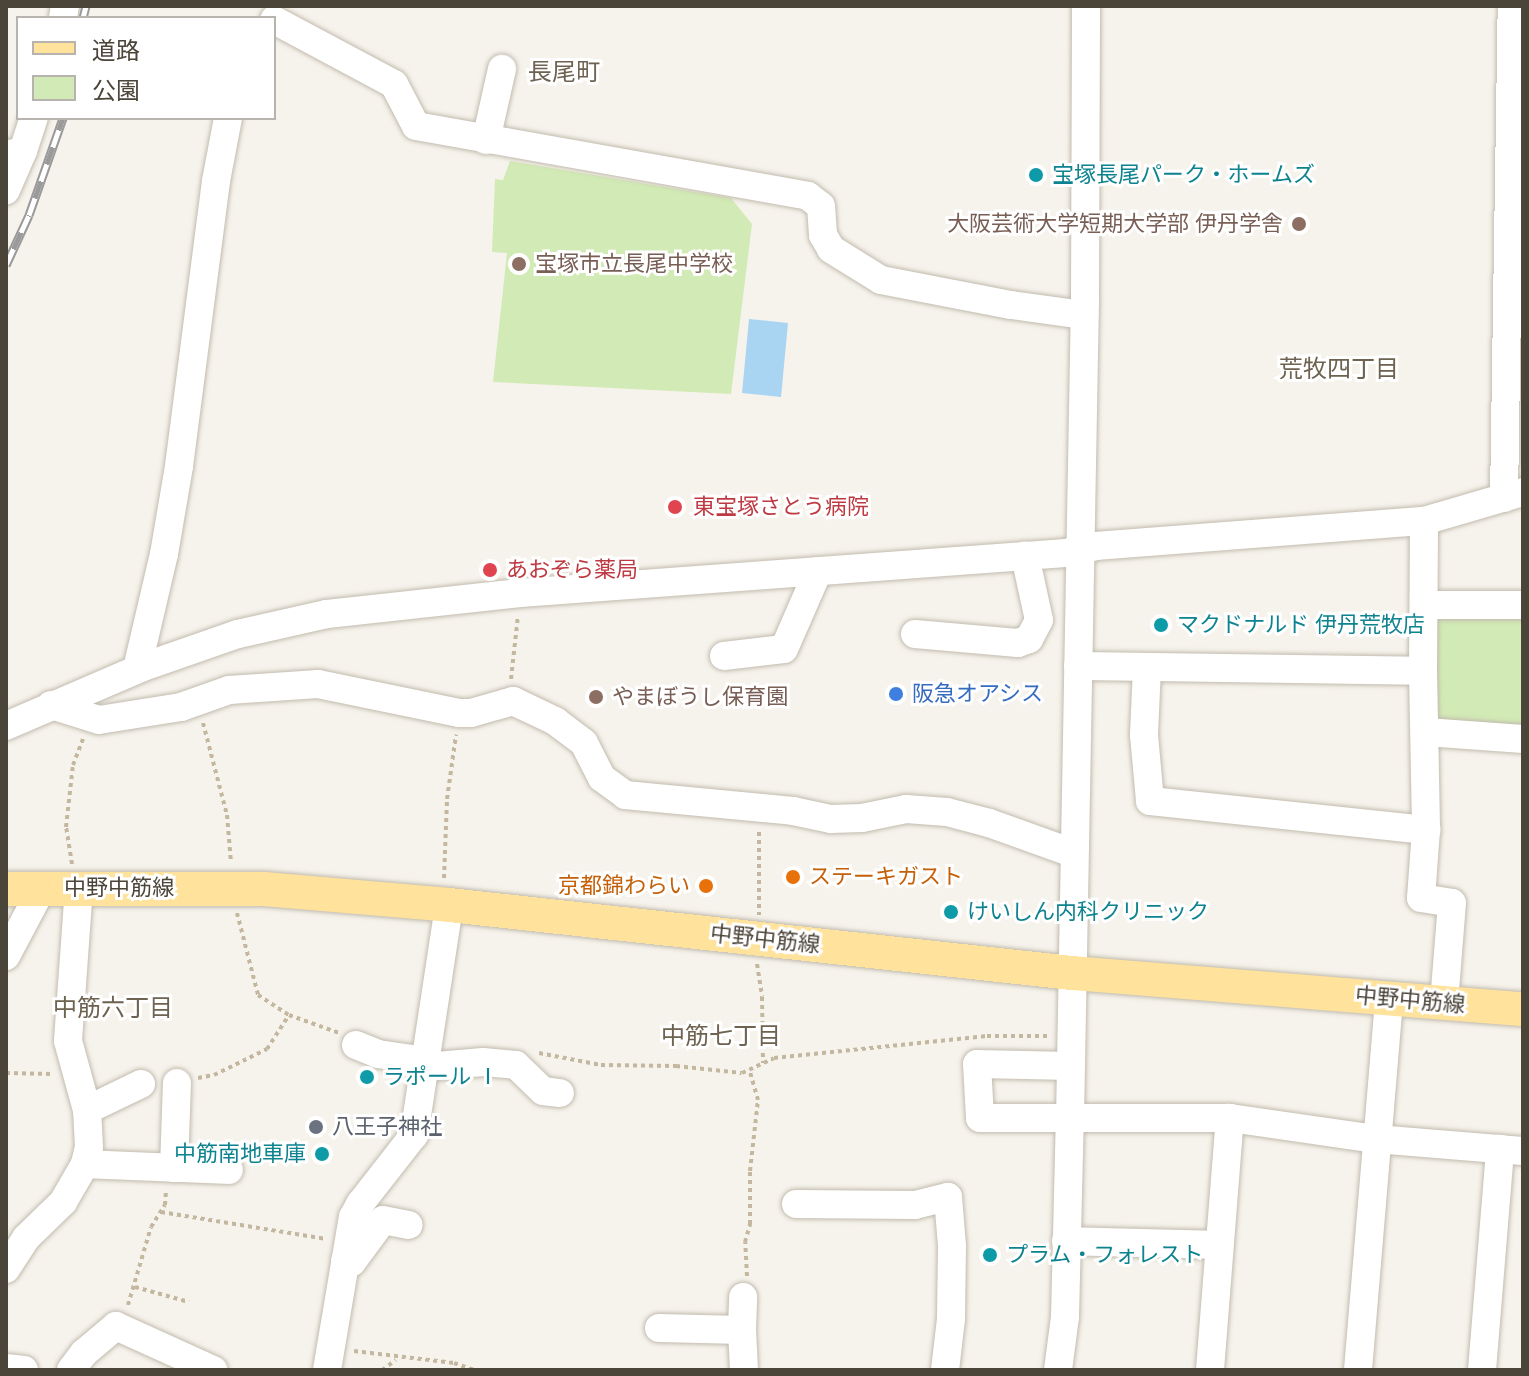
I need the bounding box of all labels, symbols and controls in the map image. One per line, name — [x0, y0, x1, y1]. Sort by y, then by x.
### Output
legend — [16, 16, 276, 120]
text: 道路 — [92, 37, 140, 64]
district label: 長尾町 — [528, 58, 600, 86]
text: 公園 — [92, 77, 140, 104]
place label: 宝塚長尾パーク・ホームズ — [1052, 162, 1316, 188]
marker: 宝塚長尾パーク・ホームズ — [1027, 166, 1045, 184]
place label: 大阪芸術大学短期大学部 伊丹学舎 — [947, 211, 1283, 237]
marker: 大阪芸術大学短期大学部 伊丹学舎 — [1290, 215, 1308, 233]
place label: 宝塚市立長尾中学校 — [535, 251, 733, 277]
marker: 宝塚市立長尾中学校 — [510, 255, 528, 273]
district label: 荒牧四丁目 — [1279, 355, 1399, 383]
place label: 東宝塚さとう病院 — [693, 494, 869, 520]
marker: 東宝塚さとう病院 — [664, 496, 686, 518]
place label: あおぞら薬局 — [506, 557, 638, 583]
marker: あおぞら薬局 — [481, 561, 499, 579]
place label: マクドナルド 伊丹荒牧店 — [1177, 612, 1425, 638]
marker: マクドナルド 伊丹荒牧店 — [1152, 616, 1170, 634]
place label: 阪急オアシス — [912, 681, 1044, 707]
place label: やまぼうし保育園 — [612, 684, 788, 710]
marker: 阪急オアシス — [887, 685, 905, 703]
marker: やまぼうし保育園 — [587, 688, 605, 706]
place label: ステーキガスト — [809, 864, 963, 890]
marker: ステーキガスト — [784, 868, 802, 886]
place label: 京都錦わらい — [558, 873, 690, 899]
street label: 中野中筋線 — [64, 875, 174, 901]
marker: 京都錦わらい — [697, 877, 715, 895]
place label: けいしん内科クリニック — [967, 899, 1209, 925]
marker: けいしん内科クリニック — [942, 903, 960, 921]
street label: 中野中筋線 — [709, 920, 821, 958]
street label: 中野中筋線 — [1354, 982, 1466, 1018]
district label: 中筋六丁目 — [53, 994, 173, 1022]
district label: 中筋七丁目 — [661, 1022, 781, 1050]
place label: ラポール Ⅰ — [383, 1064, 499, 1090]
marker: ラポール Ⅰ — [358, 1068, 376, 1086]
place label: 八王子神社 — [332, 1114, 442, 1140]
marker: 八王子神社 — [307, 1118, 325, 1136]
place label: 中筋南地車庫 — [174, 1141, 306, 1167]
marker: 中筋南地車庫 — [313, 1145, 331, 1163]
place label: プラム・フォレスト — [1006, 1242, 1204, 1268]
marker: プラム・フォレスト — [981, 1246, 999, 1264]

